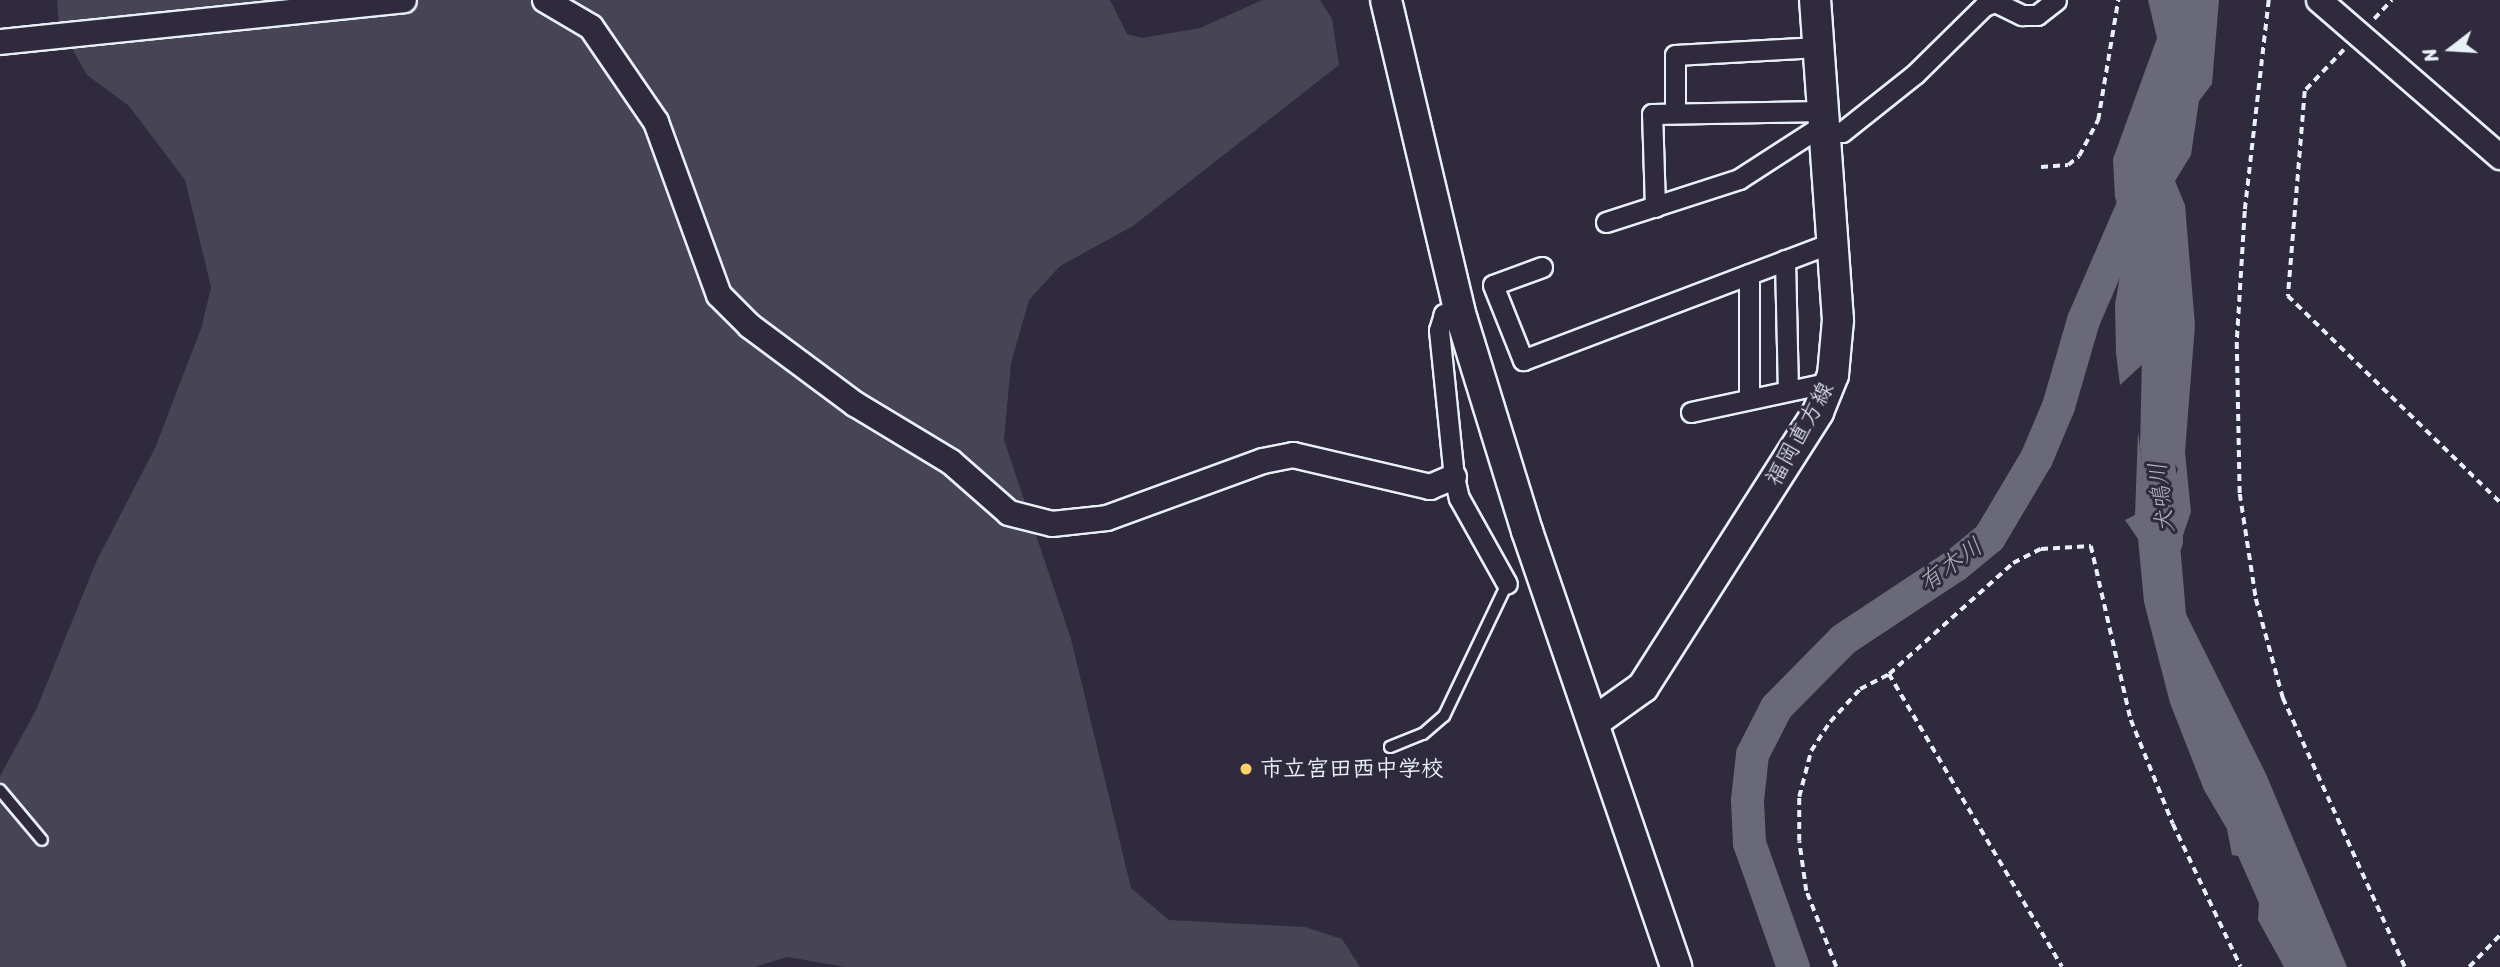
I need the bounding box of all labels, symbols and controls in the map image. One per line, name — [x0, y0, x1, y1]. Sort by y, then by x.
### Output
north arrow — [2416, 14, 2486, 84]
text: N — [2413, 44, 2448, 66]
street label: 福岡直方線 — [1760, 377, 1840, 491]
water label: 犬鳴川 — [2143, 461, 2181, 535]
water label: 有木川 — [1913, 532, 1989, 598]
place label: 市立宮田西中学校 — [1260, 755, 1444, 783]
marker: 市立宮田西中学校 — [1238, 761, 1254, 777]

